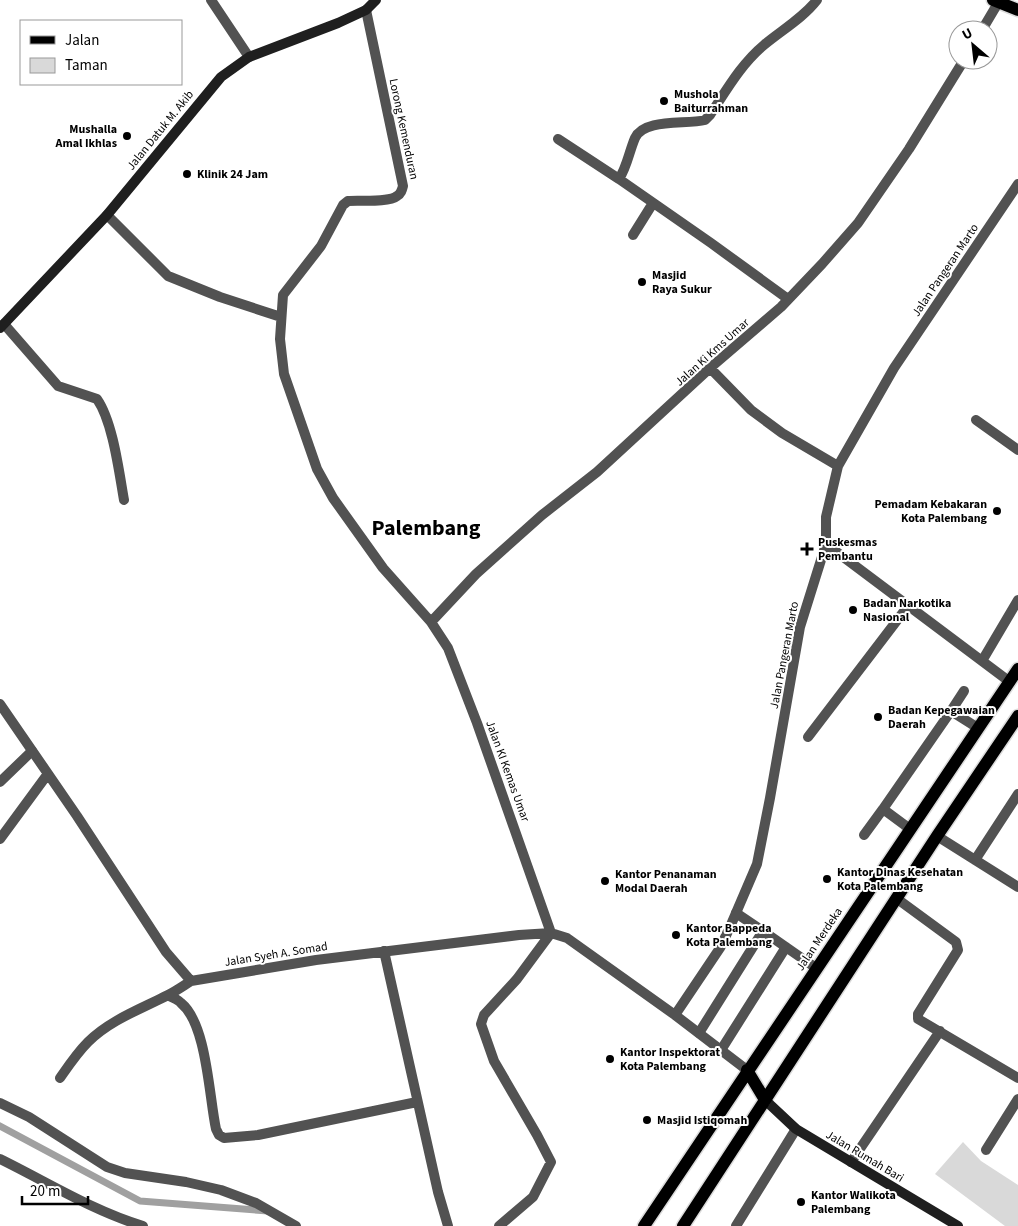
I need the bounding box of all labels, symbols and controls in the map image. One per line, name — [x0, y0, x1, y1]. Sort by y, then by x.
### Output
legend — [20, 20, 182, 85]
north arrow — [948, 20, 998, 70]
text: U — [959, 23, 976, 45]
text: Jalan — [65, 30, 99, 51]
text: Taman — [65, 55, 108, 76]
street label: Lorong Kemenduran — [385, 77, 423, 181]
place label: Mushola Baiturrahman — [674, 86, 748, 117]
street label: Jalan Datuk M. Akib — [123, 87, 198, 174]
marker: Mushola Baiturrahman — [658, 95, 670, 107]
place label: Mushalla Amal Ikhlas — [55, 121, 117, 152]
marker: Mushalla Amal Ikhlas — [121, 130, 133, 142]
place label: Klinik 24 Jam — [197, 166, 268, 183]
marker: Klinik 24 Jam — [181, 168, 193, 180]
street label: Jalan Pangeran Marto — [908, 220, 983, 320]
place label: Masjid Raya Sukur — [652, 267, 712, 298]
marker: Masjid Raya Sukur — [636, 276, 648, 288]
street label: Jalan Ki Kms Umar — [672, 314, 754, 390]
place label: Pemadam Kebakaran Kota Palembang — [875, 496, 988, 527]
marker: Pemadam Kebakaran Kota Palembang — [991, 505, 1003, 517]
district label: Palembang — [372, 512, 481, 544]
place label: Puskesmas Pembantu — [818, 534, 877, 565]
marker: Puskesmas Pembantu — [800, 542, 814, 556]
place label: Badan Narkotika Nasional — [863, 595, 951, 626]
street label: Jalan Pangeran Marto — [766, 600, 803, 710]
marker: Badan Narkotika Nasional — [847, 604, 859, 616]
place label: Badan Kepegawaian Daerah — [888, 702, 995, 733]
marker: Badan Kepegawaian Daerah — [872, 711, 884, 723]
street label: Jalan KI Kemas Umar — [481, 718, 534, 825]
place label: Kantor Dinas Kesehatan Kota Palembang — [837, 864, 963, 895]
place label: Kantor Penanaman Modal Daerah — [615, 866, 717, 897]
marker: Kantor Dinas Kesehatan Kota Palembang — [821, 873, 833, 885]
marker: Kantor Penanaman Modal Daerah — [599, 875, 611, 887]
street label: Jalan Merdeka — [792, 904, 847, 974]
place label: Kantor Bappeda Kota Palembang — [686, 920, 773, 951]
marker: Kantor Bappeda Kota Palembang — [670, 929, 682, 941]
street label: Jalan Syeh A. Somad — [223, 938, 329, 971]
place label: Kantor Inspektorat Kota Palembang — [620, 1044, 720, 1075]
marker: Kantor Inspektorat Kota Palembang — [604, 1053, 616, 1065]
place label: Masjid Istiqomah — [657, 1112, 747, 1129]
marker: Masjid Istiqomah — [641, 1114, 653, 1126]
street label: Jalan Rumah Bari — [822, 1126, 907, 1186]
scale bar — [22, 1174, 89, 1206]
text: 20 m — [30, 1181, 60, 1202]
place label: Kantor Walikota Palembang — [811, 1187, 896, 1218]
marker: Kantor Walikota Palembang — [795, 1196, 807, 1208]

